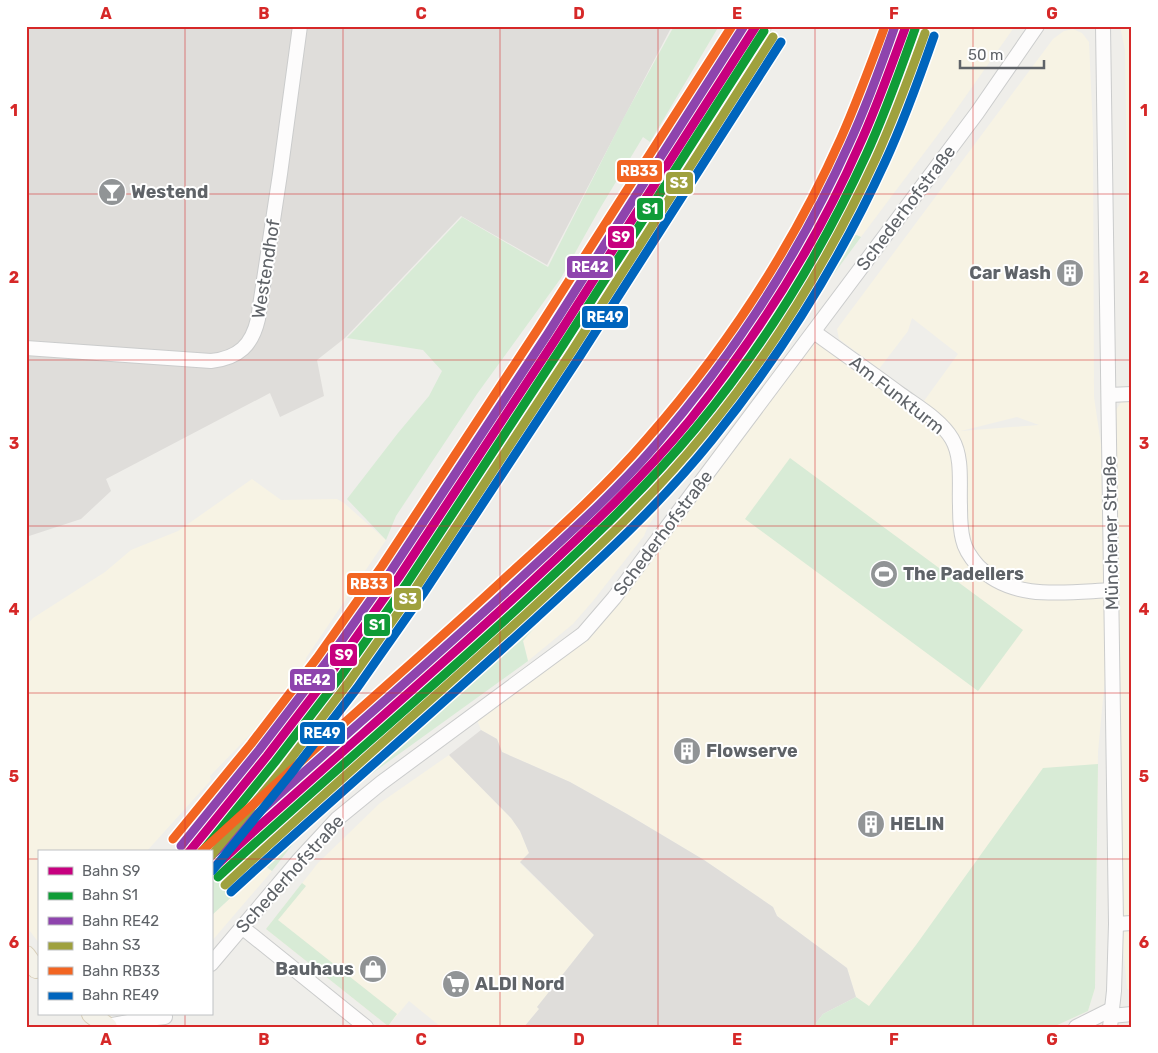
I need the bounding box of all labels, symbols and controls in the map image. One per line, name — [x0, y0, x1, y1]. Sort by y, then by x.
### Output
text: A — [100, 4, 112, 23]
text: B — [258, 4, 270, 23]
text: C — [415, 4, 427, 23]
text: D — [573, 4, 585, 23]
text: E — [732, 4, 742, 23]
text: F — [889, 4, 899, 23]
text: G — [1046, 4, 1058, 23]
scale bar — [960, 38, 1044, 70]
text: 50 m — [968, 46, 1003, 64]
text: 1 — [10, 101, 18, 120]
text: 1 — [1140, 101, 1148, 120]
street label: Schederhofstraße — [852, 141, 960, 275]
line badge: RB33 — [616, 159, 663, 183]
text: RB33 — [620, 163, 658, 180]
line badge: S3 — [665, 171, 694, 195]
text: S3 — [670, 175, 688, 192]
bar icon: Westend — [97, 177, 127, 207]
place label: Westend — [131, 181, 208, 203]
line badge: S1 — [636, 197, 664, 221]
text: S1 — [642, 201, 658, 218]
street label: Westendhof — [247, 218, 285, 320]
line badge: S9 — [607, 225, 635, 249]
text: S9 — [612, 229, 630, 246]
line badge: RE42 — [566, 255, 614, 279]
building icon: Car Wash — [1055, 258, 1085, 288]
text: RE42 — [571, 259, 609, 276]
place label: Car Wash — [969, 262, 1051, 284]
text: 2 — [9, 268, 19, 287]
text: 2 — [1139, 268, 1149, 287]
line badge: RE49 — [581, 305, 629, 329]
text: RE49 — [586, 309, 624, 326]
street label: Am Funkturm — [845, 351, 949, 439]
text: 3 — [9, 434, 19, 453]
text: 3 — [1139, 434, 1149, 453]
street label: Münchener Straße — [1099, 456, 1123, 610]
street label: Schederhofstraße — [609, 466, 717, 600]
sports icon: The Padellers — [869, 559, 899, 589]
place label: The Padellers — [903, 563, 1024, 585]
line badge: RB33 — [346, 572, 393, 596]
text: RB33 — [350, 576, 388, 593]
line badge: S3 — [393, 587, 422, 611]
text: S3 — [399, 591, 417, 608]
text: 4 — [9, 600, 20, 619]
text: 4 — [1139, 600, 1150, 619]
line badge: S1 — [363, 613, 391, 637]
text: S1 — [369, 617, 385, 634]
line badge: S9 — [329, 643, 358, 667]
text: S9 — [335, 647, 353, 664]
line badge: RE42 — [289, 668, 336, 692]
text: RE42 — [293, 672, 331, 689]
line badge: RE49 — [299, 721, 346, 745]
text: RE49 — [303, 725, 341, 742]
building icon: Flowserve — [672, 736, 702, 766]
place label: Flowserve — [706, 740, 798, 762]
text: 5 — [9, 767, 19, 786]
text: 5 — [1139, 767, 1149, 786]
building icon: HELIN — [856, 809, 886, 839]
street label: Schederhofstraße — [231, 810, 349, 938]
place label: HELIN — [890, 813, 944, 835]
legend — [38, 850, 212, 1016]
text: Bahn S9 — [82, 862, 141, 880]
text: Bahn S1 — [82, 886, 138, 904]
text: Bahn RE42 — [82, 912, 159, 930]
text: 6 — [9, 933, 19, 952]
text: 6 — [1139, 933, 1149, 952]
text: Bahn S3 — [82, 936, 141, 954]
shop icon: Bauhaus — [358, 954, 388, 984]
place label: Bauhaus — [275, 958, 354, 980]
text: Bahn RB33 — [82, 962, 160, 980]
supermarket icon: ALDI Nord — [441, 969, 471, 999]
place label: ALDI Nord — [475, 973, 565, 995]
text: Bahn RE49 — [82, 986, 159, 1004]
text: A — [100, 1030, 112, 1049]
text: B — [258, 1030, 270, 1049]
text: C — [415, 1030, 427, 1049]
text: D — [573, 1030, 585, 1049]
text: E — [732, 1030, 742, 1049]
text: F — [889, 1030, 899, 1049]
text: G — [1046, 1030, 1058, 1049]

